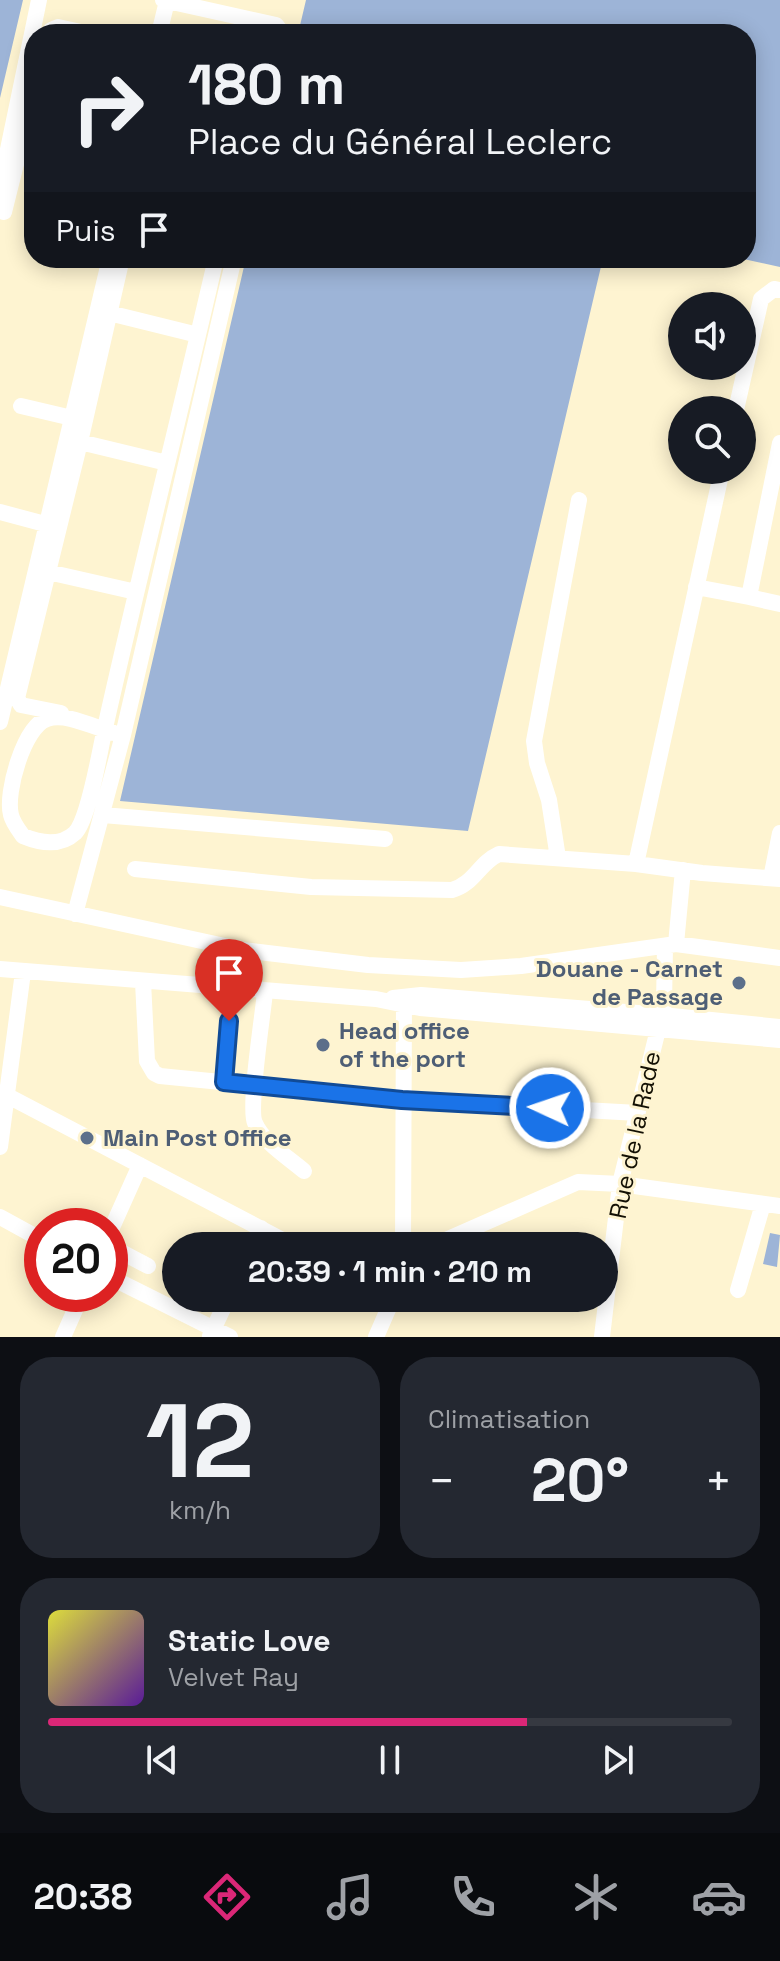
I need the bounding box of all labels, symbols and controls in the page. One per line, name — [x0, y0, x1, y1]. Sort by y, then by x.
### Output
text: 180 m — [188, 49, 345, 120]
icon: right — [56, 56, 160, 160]
text: Place du Général Leclerc — [188, 119, 612, 165]
icon: arrive — [132, 208, 176, 252]
text: Puis — [56, 211, 116, 250]
map controls — [668, 292, 756, 484]
button: sound — [668, 292, 756, 380]
button: search — [668, 396, 756, 484]
pin — [195, 939, 263, 1021]
icon: arrive — [207, 951, 251, 995]
place label: Douane - Carnet de Passage — [536, 953, 723, 1012]
marker: Douane - Carnet de Passage — [730, 974, 748, 992]
place label: Head office of the port — [339, 1015, 470, 1074]
marker: Head office of the port — [314, 1036, 332, 1054]
street label: Rue de la Rade — [602, 1048, 667, 1221]
position arrow — [508, 1066, 592, 1150]
place label: Main Post Office — [103, 1122, 292, 1153]
marker: Main Post Office — [78, 1129, 96, 1147]
speed limit sign: 20 — [24, 1208, 128, 1312]
text: 20:39 · 1 min · 210 m — [248, 1252, 532, 1291]
text: 12 — [146, 1375, 254, 1507]
text: Climatisation — [428, 1402, 590, 1436]
text: 20° — [531, 1442, 629, 1519]
text: − — [428, 1453, 455, 1509]
text: + — [705, 1453, 732, 1509]
text: km/h — [169, 1493, 231, 1527]
text: Static Love — [168, 1621, 331, 1660]
text: Velvet Ray — [168, 1660, 299, 1694]
icon: previous — [140, 1738, 184, 1782]
icon: pause — [368, 1738, 412, 1782]
icon: next — [596, 1738, 640, 1782]
icon: directions — [199, 1869, 255, 1925]
icon: music — [322, 1869, 378, 1925]
icon: phone — [445, 1869, 501, 1925]
icon: climate — [568, 1869, 624, 1925]
icon: car — [691, 1869, 747, 1925]
text: 20:38 — [33, 1874, 132, 1920]

